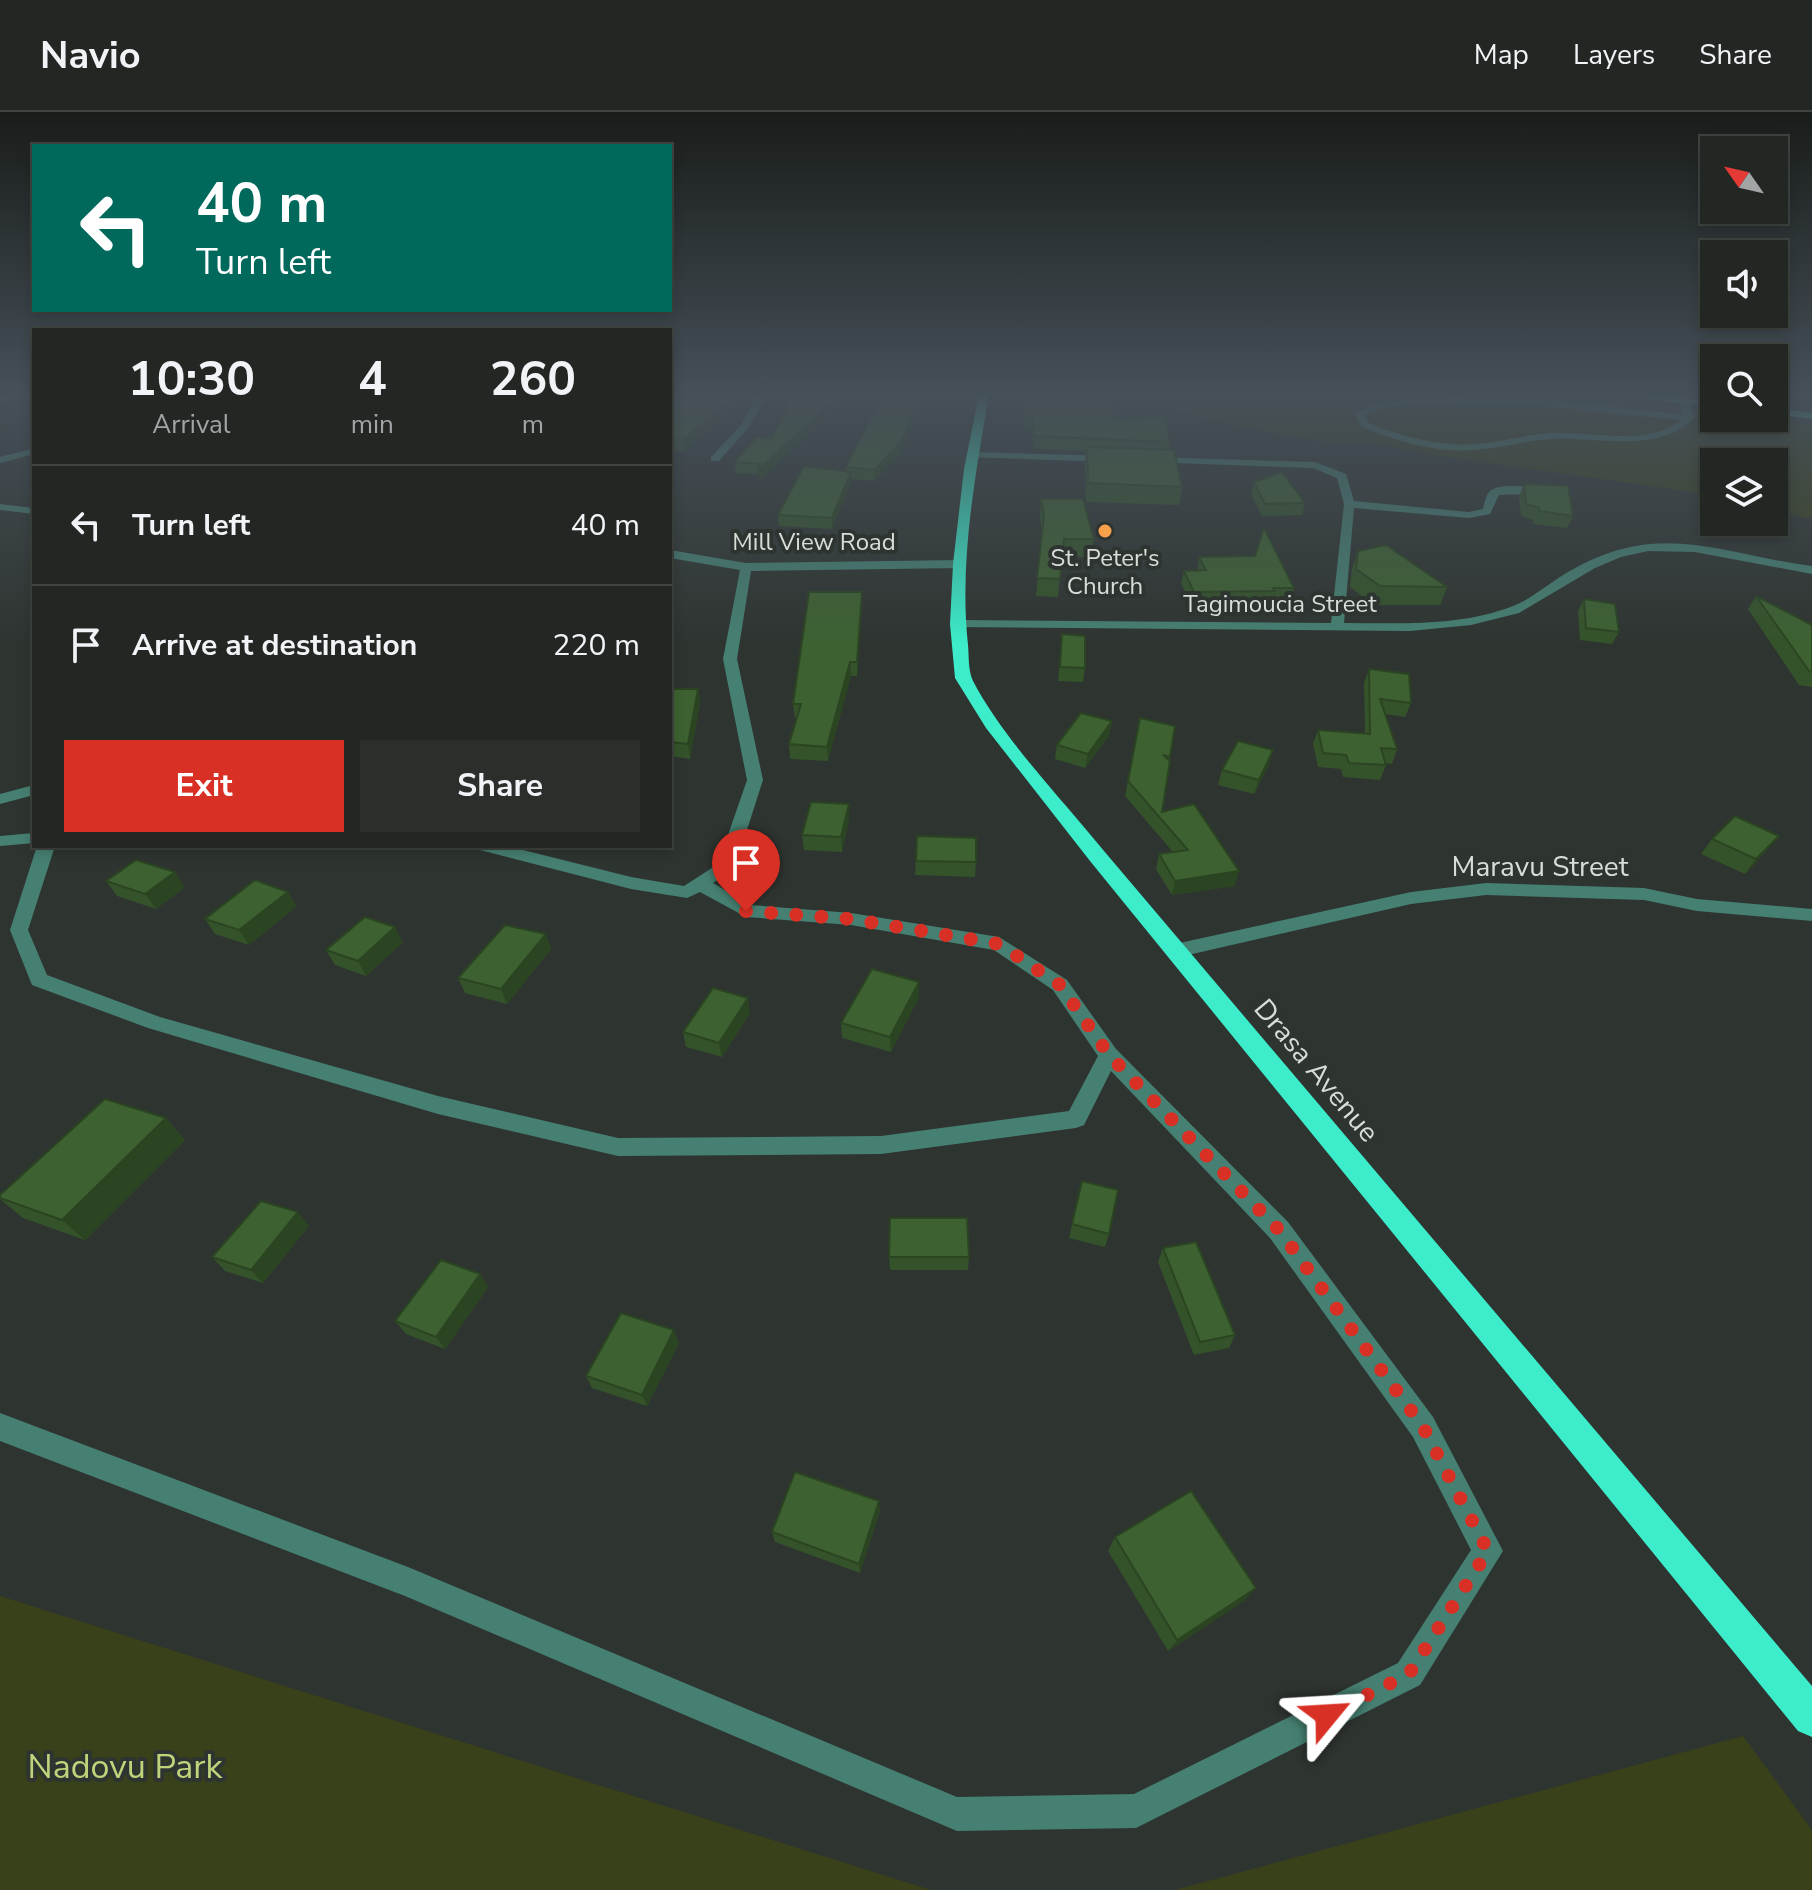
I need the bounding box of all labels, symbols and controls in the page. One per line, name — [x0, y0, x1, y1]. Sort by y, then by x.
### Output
text: Navio — [40, 30, 141, 81]
text: Map — [1474, 36, 1529, 74]
text: Layers — [1573, 36, 1655, 74]
text: Share — [1699, 36, 1772, 74]
north arrow — [1700, 136, 1788, 224]
map controls — [1700, 136, 1788, 536]
text: 40 m — [196, 165, 327, 242]
icon: left — [64, 176, 168, 280]
text: Turn left — [196, 238, 331, 287]
button: sound — [1700, 240, 1788, 328]
button: search — [1700, 344, 1788, 432]
text: 10:30 — [128, 346, 255, 412]
text: 4 — [358, 346, 387, 412]
text: 260 — [490, 346, 576, 412]
text: Arrival — [152, 407, 231, 442]
text: min — [351, 407, 394, 442]
text: m — [522, 407, 544, 442]
button: layers — [1700, 448, 1788, 536]
icon: left — [64, 503, 108, 547]
text: Turn left — [132, 505, 250, 546]
text: 40 m — [571, 505, 640, 546]
marker: St. Peter's Church — [1096, 522, 1114, 540]
street label: Mill View Road — [732, 526, 896, 558]
place label: St. Peter's Church — [1051, 542, 1160, 602]
street label: Tagimoucia Street — [1183, 588, 1377, 620]
icon: arrive — [64, 623, 108, 667]
text: Arrive at destination — [132, 625, 417, 666]
text: 220 m — [553, 625, 640, 666]
button: Exit — [64, 740, 344, 832]
button: Share — [360, 740, 640, 832]
pin — [712, 829, 780, 911]
icon: arrive — [724, 841, 768, 885]
street label: Maravu Street — [1451, 848, 1629, 886]
street label: Drasa Avenue — [1245, 991, 1387, 1150]
position arrow — [1285, 1673, 1369, 1757]
park label: Nadovu Park — [28, 1744, 223, 1790]

